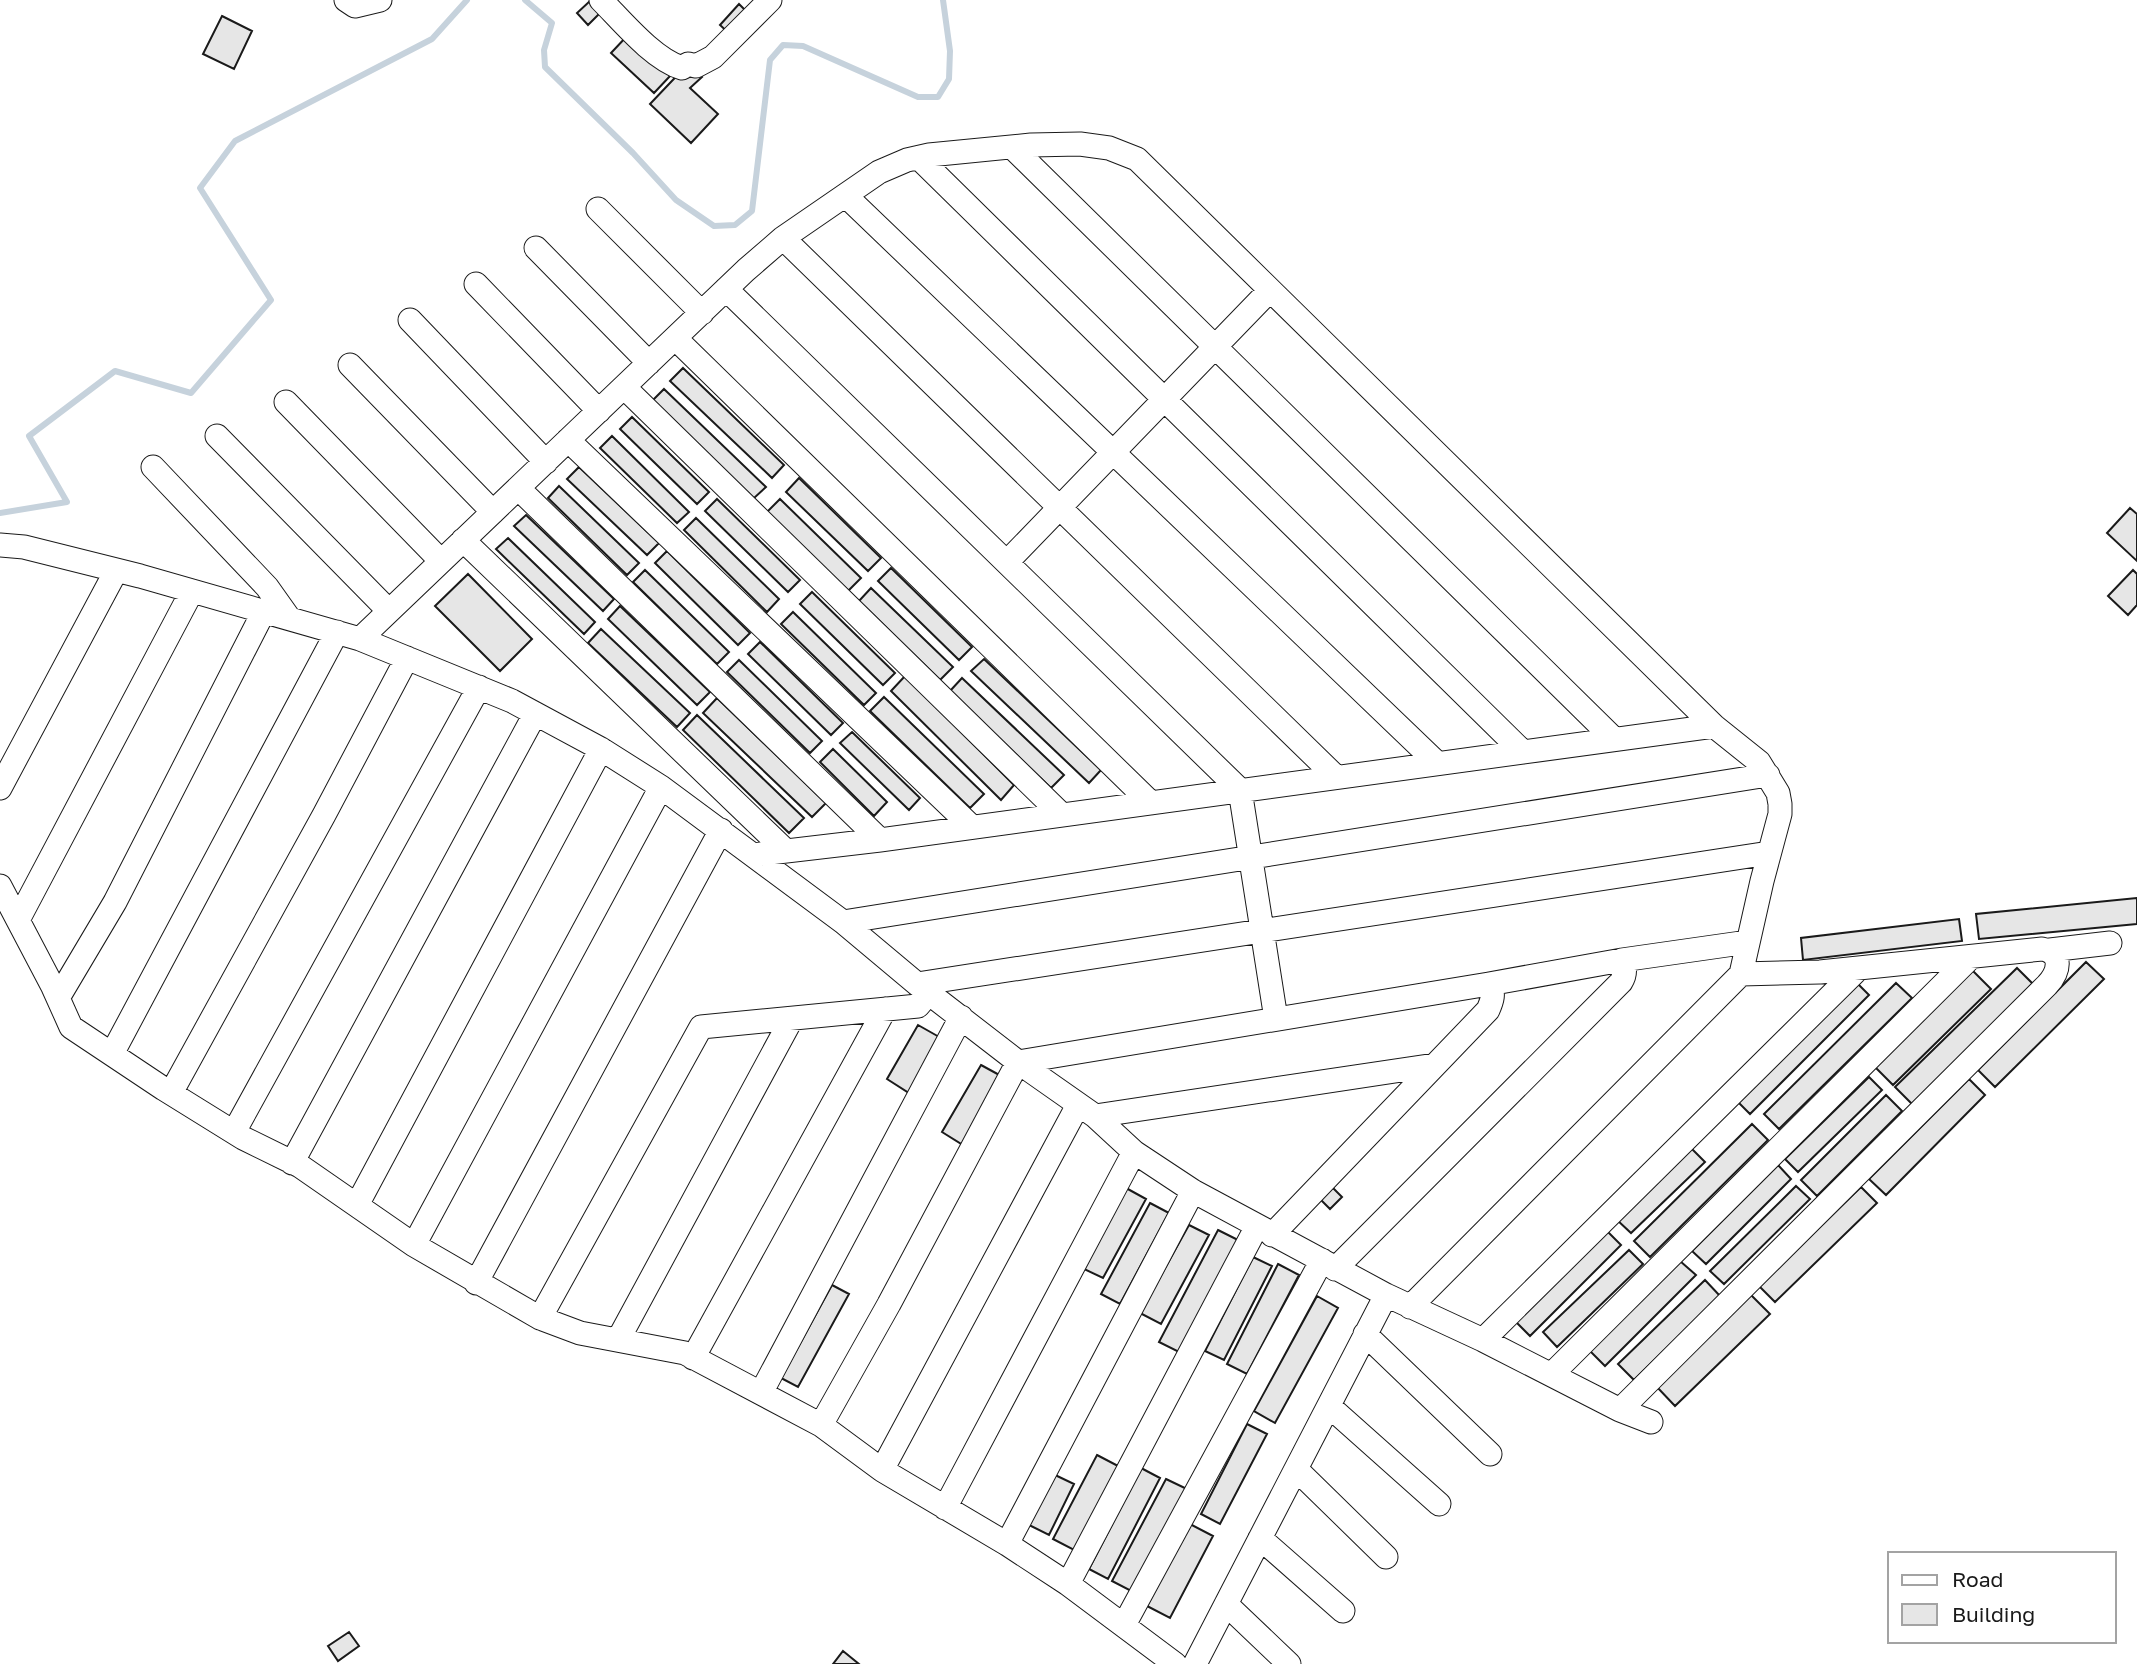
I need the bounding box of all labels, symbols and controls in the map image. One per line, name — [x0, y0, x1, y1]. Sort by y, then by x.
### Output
legend — [1888, 1552, 2116, 1643]
text: Road — [1952, 1566, 2003, 1592]
text: Building — [1952, 1601, 2035, 1627]

